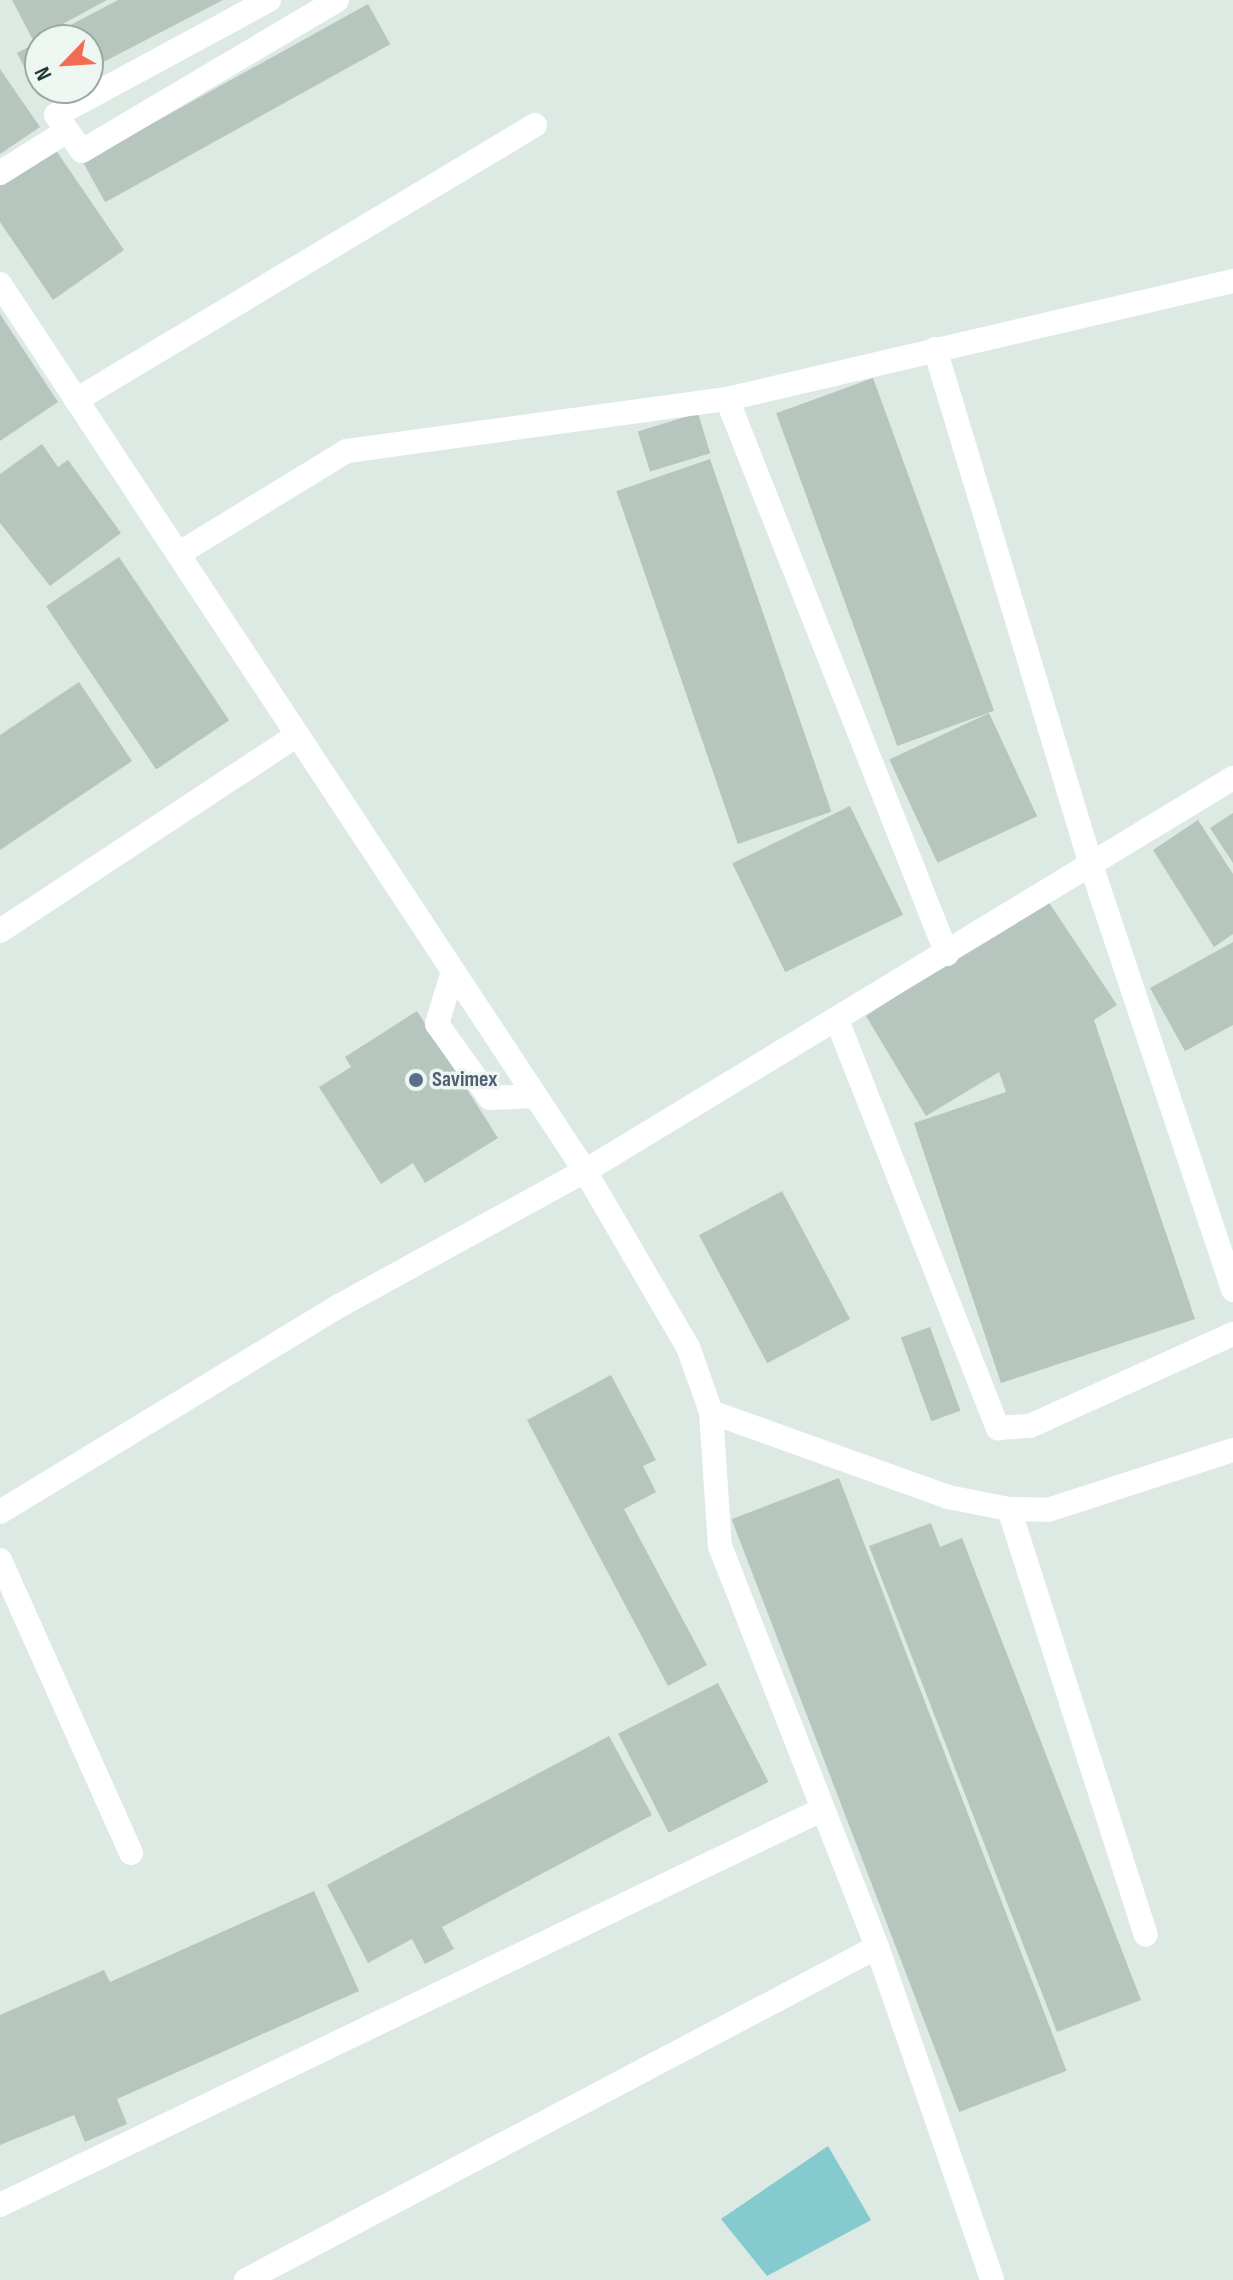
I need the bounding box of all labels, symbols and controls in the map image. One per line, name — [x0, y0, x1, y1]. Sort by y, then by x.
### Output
north arrow — [24, 24, 104, 104]
text: N — [29, 62, 58, 85]
place label: Savimex — [432, 1067, 497, 1093]
marker: Savimex — [407, 1071, 425, 1089]

